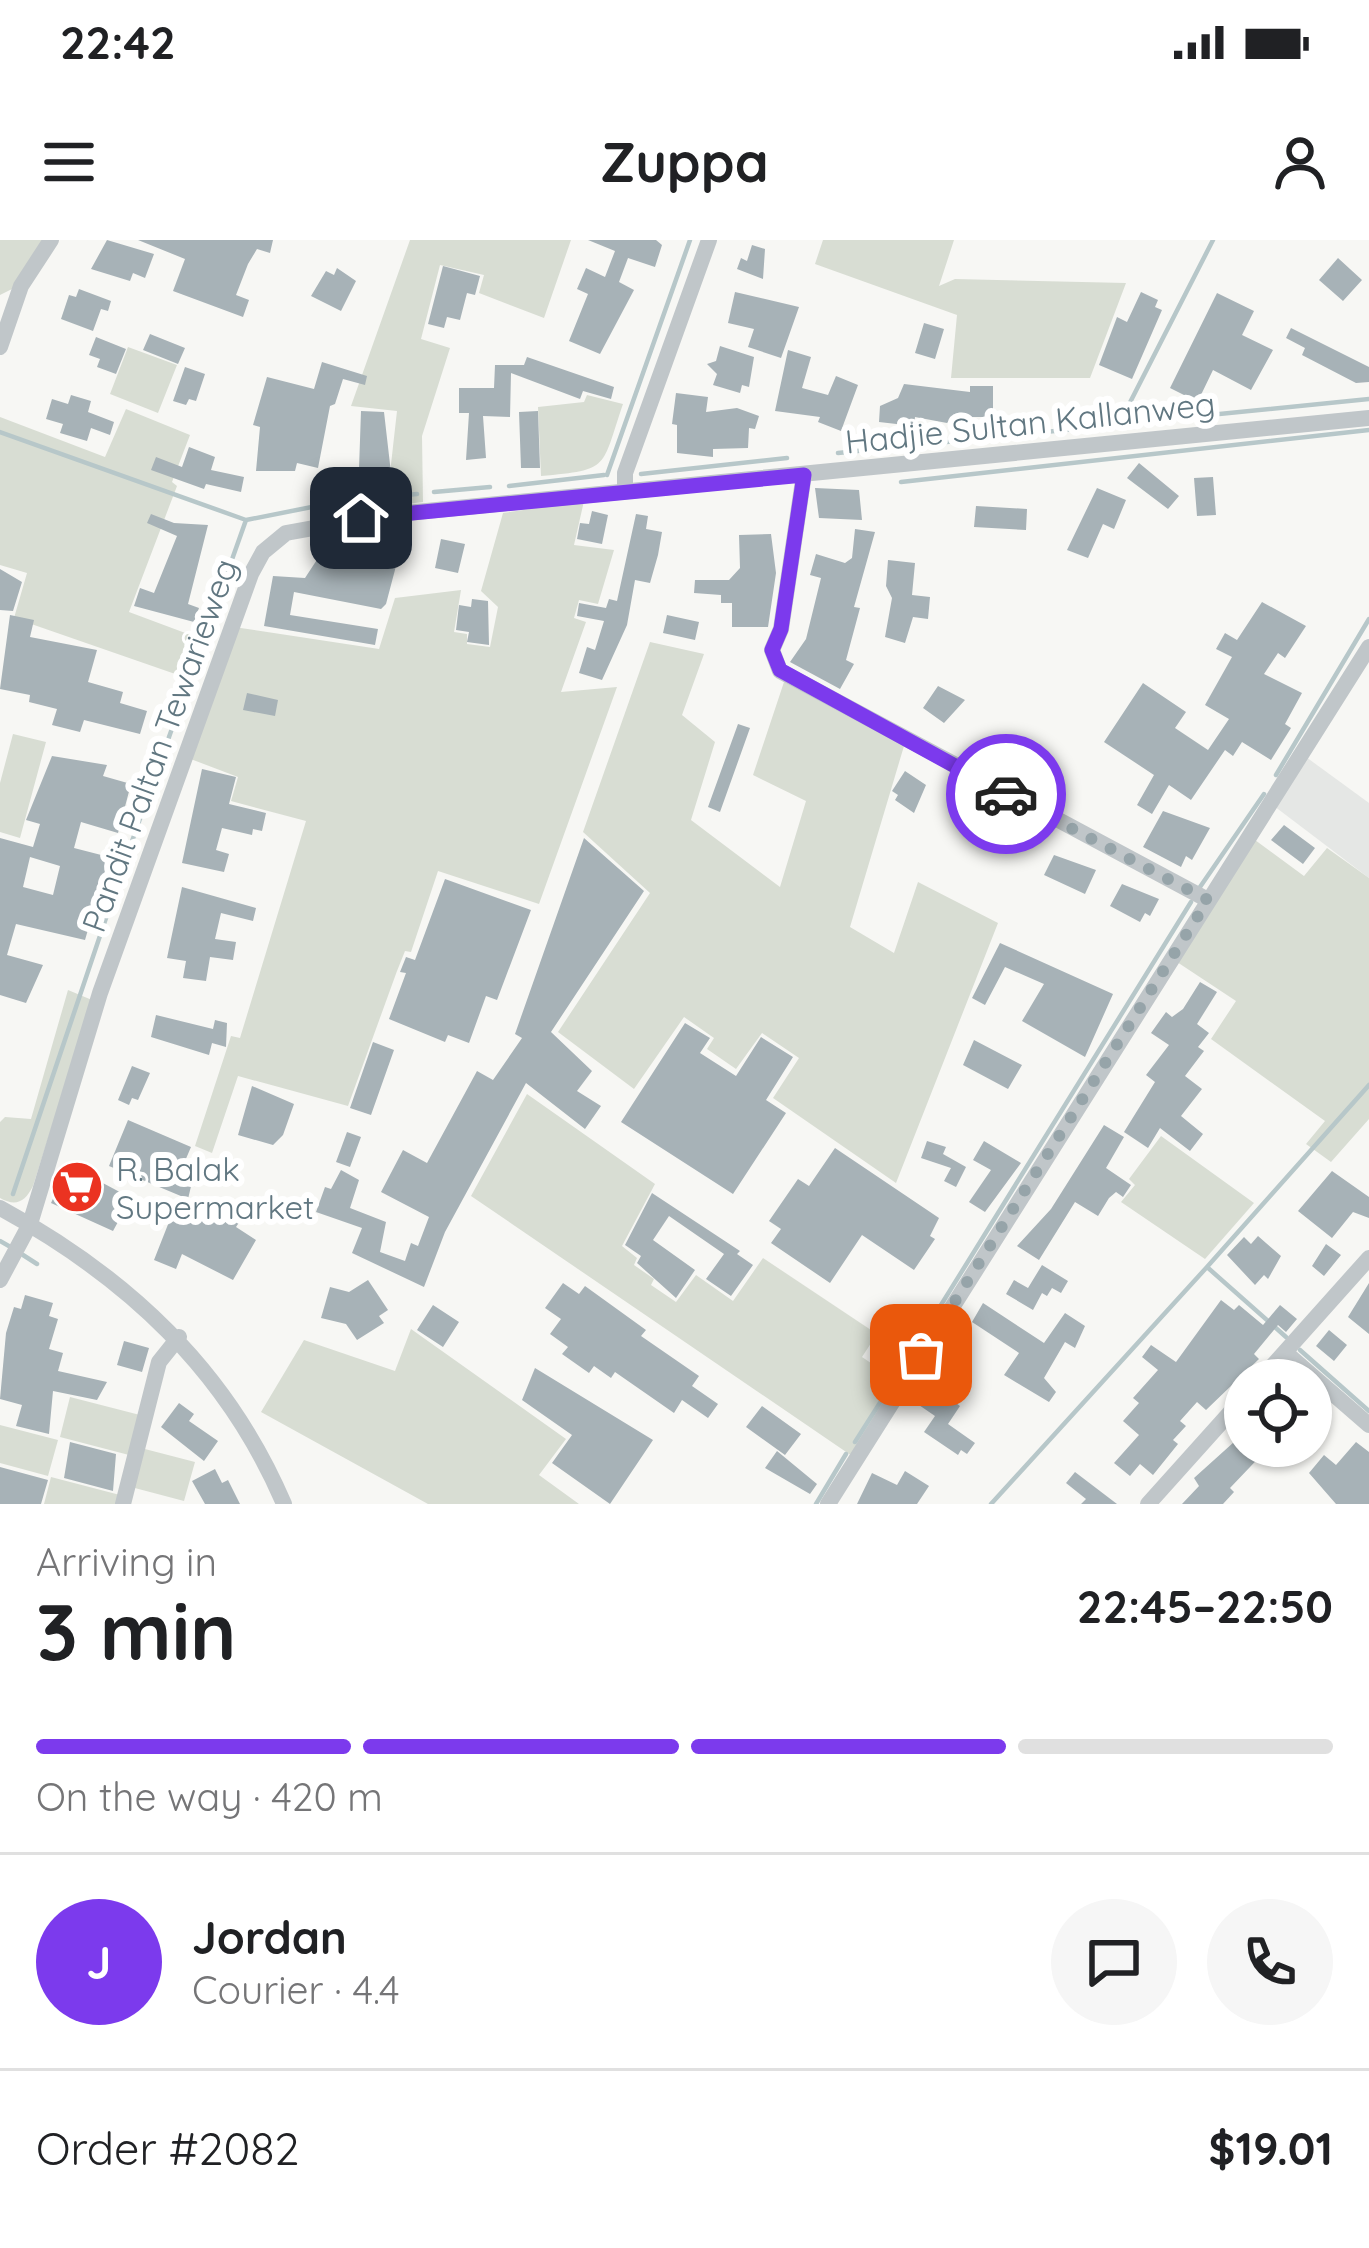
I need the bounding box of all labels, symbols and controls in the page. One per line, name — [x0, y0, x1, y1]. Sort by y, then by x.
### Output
text: 22:42 — [60, 14, 176, 70]
text: Zuppa — [600, 128, 769, 196]
icon: menu — [36, 129, 102, 195]
icon: person — [1267, 129, 1333, 195]
street label: Hadjie Sultan Kallanweg — [843, 382, 1217, 462]
pin — [310, 467, 412, 569]
icon: home — [328, 485, 394, 551]
street label: Pandit Paltan Tewarieweg — [72, 553, 246, 937]
courier — [946, 734, 1066, 854]
icon: car — [973, 761, 1039, 827]
place label: R. Balak Supermarket — [116, 1148, 314, 1227]
supermarket icon: R. Balak Supermarket — [49, 1159, 105, 1215]
pin — [870, 1304, 972, 1406]
icon: bag — [888, 1322, 954, 1388]
map controls — [1224, 1359, 1332, 1467]
button: locate — [1224, 1359, 1332, 1467]
text: Arriving in — [36, 1537, 217, 1586]
text: 22:45–22:50 — [1077, 1578, 1333, 1634]
text: 3 min — [36, 1582, 237, 1680]
text: On the way · 420 m — [36, 1772, 383, 1821]
button: chat — [1051, 1899, 1177, 2025]
button: phone — [1207, 1899, 1333, 2025]
text: Jordan — [192, 1909, 347, 1965]
text: J — [87, 1934, 111, 1990]
text: Courier · 4.4 — [192, 1965, 400, 2014]
text: Order #2082 — [36, 2120, 299, 2176]
text: $19.01 — [1209, 2120, 1333, 2176]

